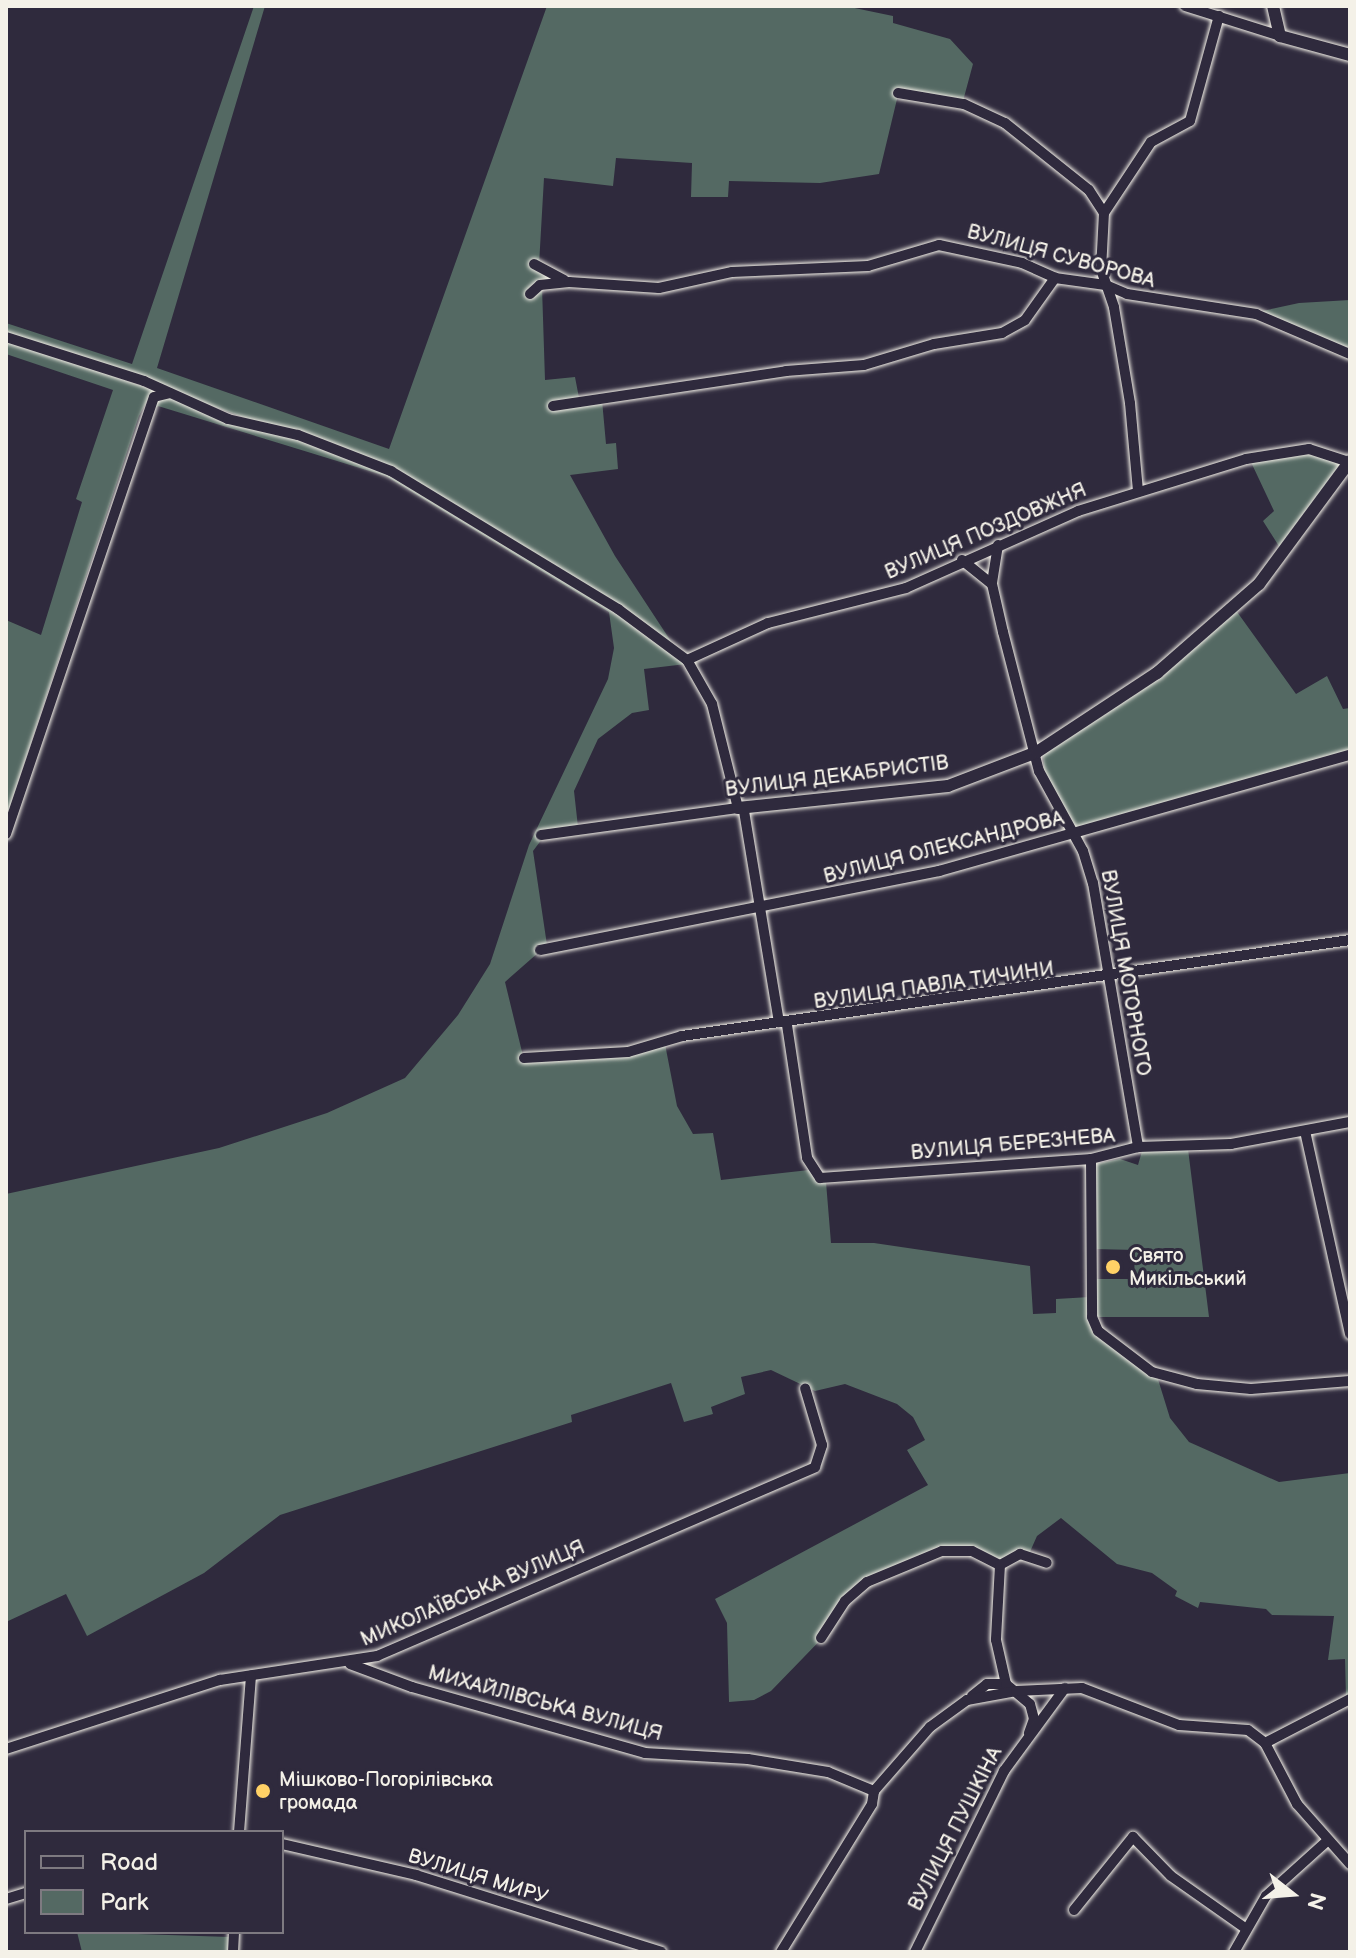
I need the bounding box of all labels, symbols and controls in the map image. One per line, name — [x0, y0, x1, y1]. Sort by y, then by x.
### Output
street label: ВУЛИЦЯ СУВОРОВА — [964, 220, 1158, 294]
street label: ВУЛИЦЯ ПОЗДОВЖНЯ — [882, 479, 1090, 585]
street label: ВУЛИЦЯ ДЕКАБРИСТІВ — [724, 751, 950, 803]
street label: ВУЛИЦЯ ОЛЕКСАНДРОВА — [821, 807, 1067, 889]
street label: ВУЛИЦЯ МОТОРНОГО — [1095, 868, 1155, 1078]
street label: ВУЛИЦЯ ПАВЛА ТИЧИНИ — [812, 957, 1056, 1015]
street label: ВУЛИЦЯ БЕРЕЗНЕВА — [910, 1124, 1116, 1166]
place label: Свято Микільський — [1129, 1244, 1247, 1291]
marker: Свято Микільський — [1104, 1258, 1122, 1276]
street label: МИКОЛАЇВСЬКА ВУЛИЦЯ — [357, 1536, 589, 1652]
street label: МИХАЙЛІВСЬКА ВУЛИЦЯ — [425, 1661, 665, 1747]
street label: ВУЛИЦЯ ПУШКІНА — [904, 1743, 1008, 1915]
place label: Мішково-Погорілівська громада — [279, 1768, 493, 1815]
marker: Мішково-Погорілівська громада — [254, 1782, 272, 1800]
legend — [24, 1830, 284, 1934]
street label: ВУЛИЦЯ МИРУ — [405, 1844, 551, 1910]
text: Road — [100, 1848, 158, 1877]
north arrow — [1252, 1854, 1332, 1934]
text: Park — [100, 1888, 148, 1917]
text: N — [1300, 1889, 1331, 1913]

